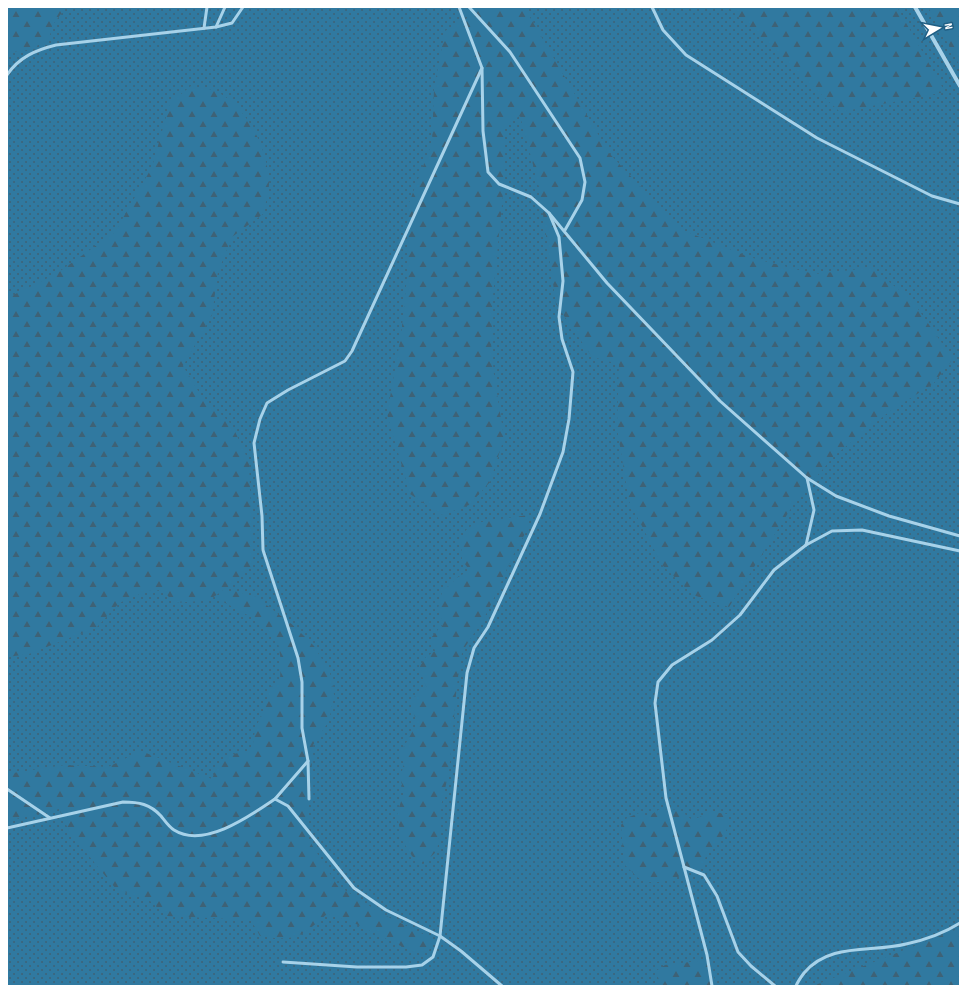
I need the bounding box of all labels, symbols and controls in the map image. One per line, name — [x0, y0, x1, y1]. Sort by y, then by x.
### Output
north arrow — [919, 8, 959, 48]
text: N — [941, 22, 955, 30]

